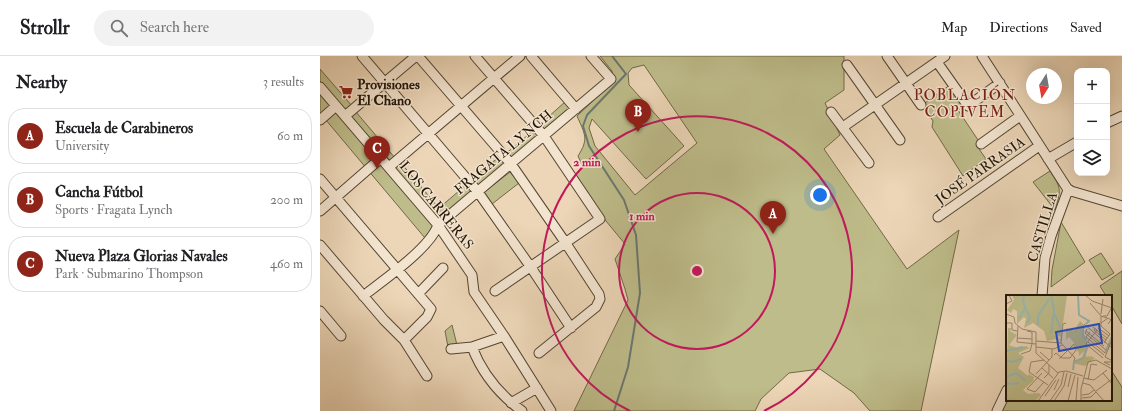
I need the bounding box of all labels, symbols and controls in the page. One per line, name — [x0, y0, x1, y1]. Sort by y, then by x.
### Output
search box — [94, 10, 374, 46]
text: Strollr — [20, 16, 70, 40]
icon: search — [108, 17, 130, 39]
text: Search here — [140, 18, 209, 37]
text: Map — [941, 19, 967, 36]
text: Directions — [989, 19, 1048, 36]
text: Saved — [1070, 19, 1102, 36]
north arrow — [1026, 68, 1062, 104]
map controls — [1074, 68, 1110, 176]
button: + — [1074, 68, 1110, 104]
text: Nearby — [16, 72, 67, 93]
text: 3 results — [263, 74, 304, 90]
place label: Provisiones El Chano — [357, 76, 420, 109]
supermarket icon: Provisiones El Chano — [338, 84, 354, 100]
district label: POBLACIÓN COPIVEM — [914, 84, 1016, 122]
pin: B — [625, 99, 651, 132]
button: − — [1074, 104, 1110, 140]
street label: FRAGATA LYNCH — [451, 106, 556, 198]
text: Escuela de Carabineros — [55, 119, 193, 138]
text: A — [26, 128, 34, 144]
text: 60 m — [277, 128, 303, 144]
street label: JOSÉ PARRASIA — [931, 133, 1029, 208]
pin: C — [364, 136, 390, 169]
text: University — [55, 138, 109, 154]
button: layers — [1074, 140, 1110, 176]
text: 2 min — [573, 155, 601, 170]
street label: LOS CARRERAS — [396, 158, 477, 253]
text: Cancha Fútbol — [55, 183, 143, 202]
your location — [810, 185, 830, 205]
street label: CASTILLA — [1024, 190, 1061, 264]
text: B — [26, 192, 34, 208]
text: 200 m — [270, 192, 303, 208]
pin: A — [760, 201, 786, 234]
text: Sports · Fragata Lynch — [55, 202, 172, 218]
text: 1 min — [629, 209, 656, 224]
text: Nueva Plaza Glorias Navales — [55, 247, 228, 266]
text: C — [25, 256, 35, 272]
text: 460 m — [270, 256, 303, 272]
centre of rings — [690, 264, 704, 278]
text: Park · Submarino Thompson — [55, 266, 203, 282]
inset map — [1006, 295, 1112, 401]

